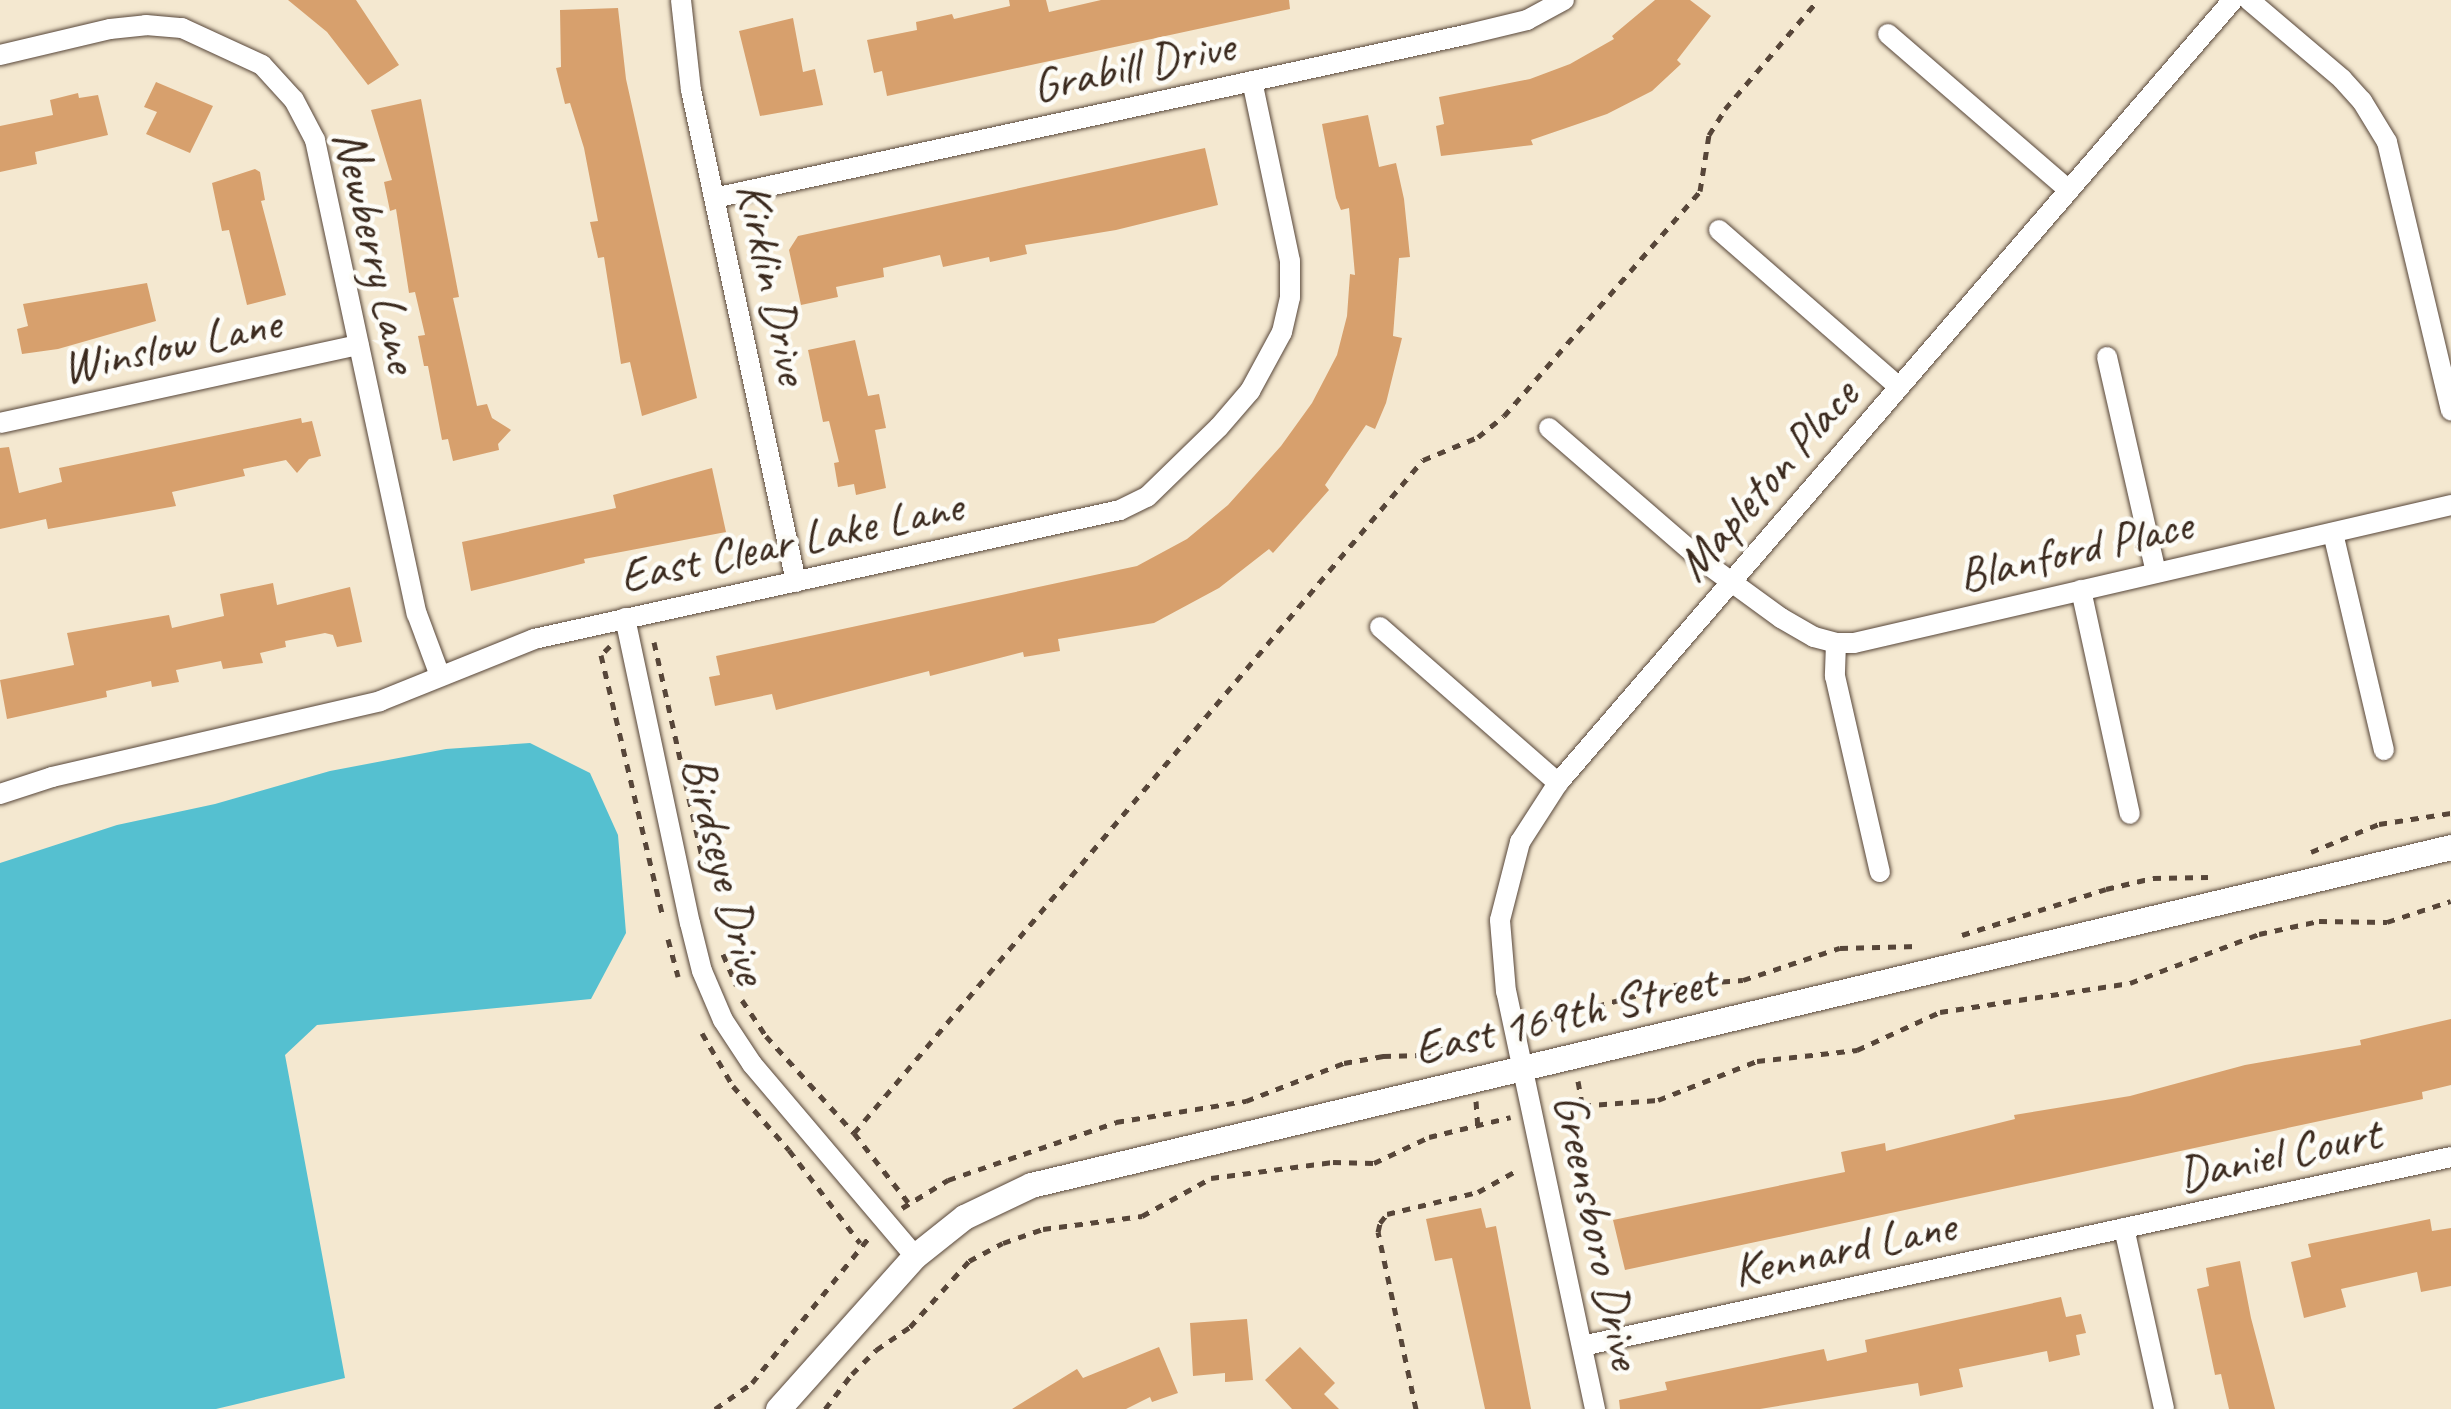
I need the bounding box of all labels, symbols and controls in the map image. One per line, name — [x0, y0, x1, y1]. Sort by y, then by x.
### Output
street label: Grabill Drive — [1027, 16, 1239, 116]
street label: Newberry Lane — [320, 124, 432, 378]
street label: Kirklin Drive — [724, 177, 822, 389]
street label: Winslow Lane — [56, 294, 286, 396]
street label: Mapleton Place — [1664, 368, 1870, 592]
street label: East Clear Lake Lane — [614, 476, 968, 606]
street label: Blanford Place — [1952, 495, 2198, 605]
street label: Birdseye Drive — [669, 750, 781, 990]
street label: East 169th Street — [1408, 952, 1722, 1078]
street label: Greensboro Drive — [1541, 1088, 1655, 1374]
street label: Daniel Court — [2173, 1105, 2385, 1203]
street label: Kennard Lane — [1727, 1196, 1961, 1300]

